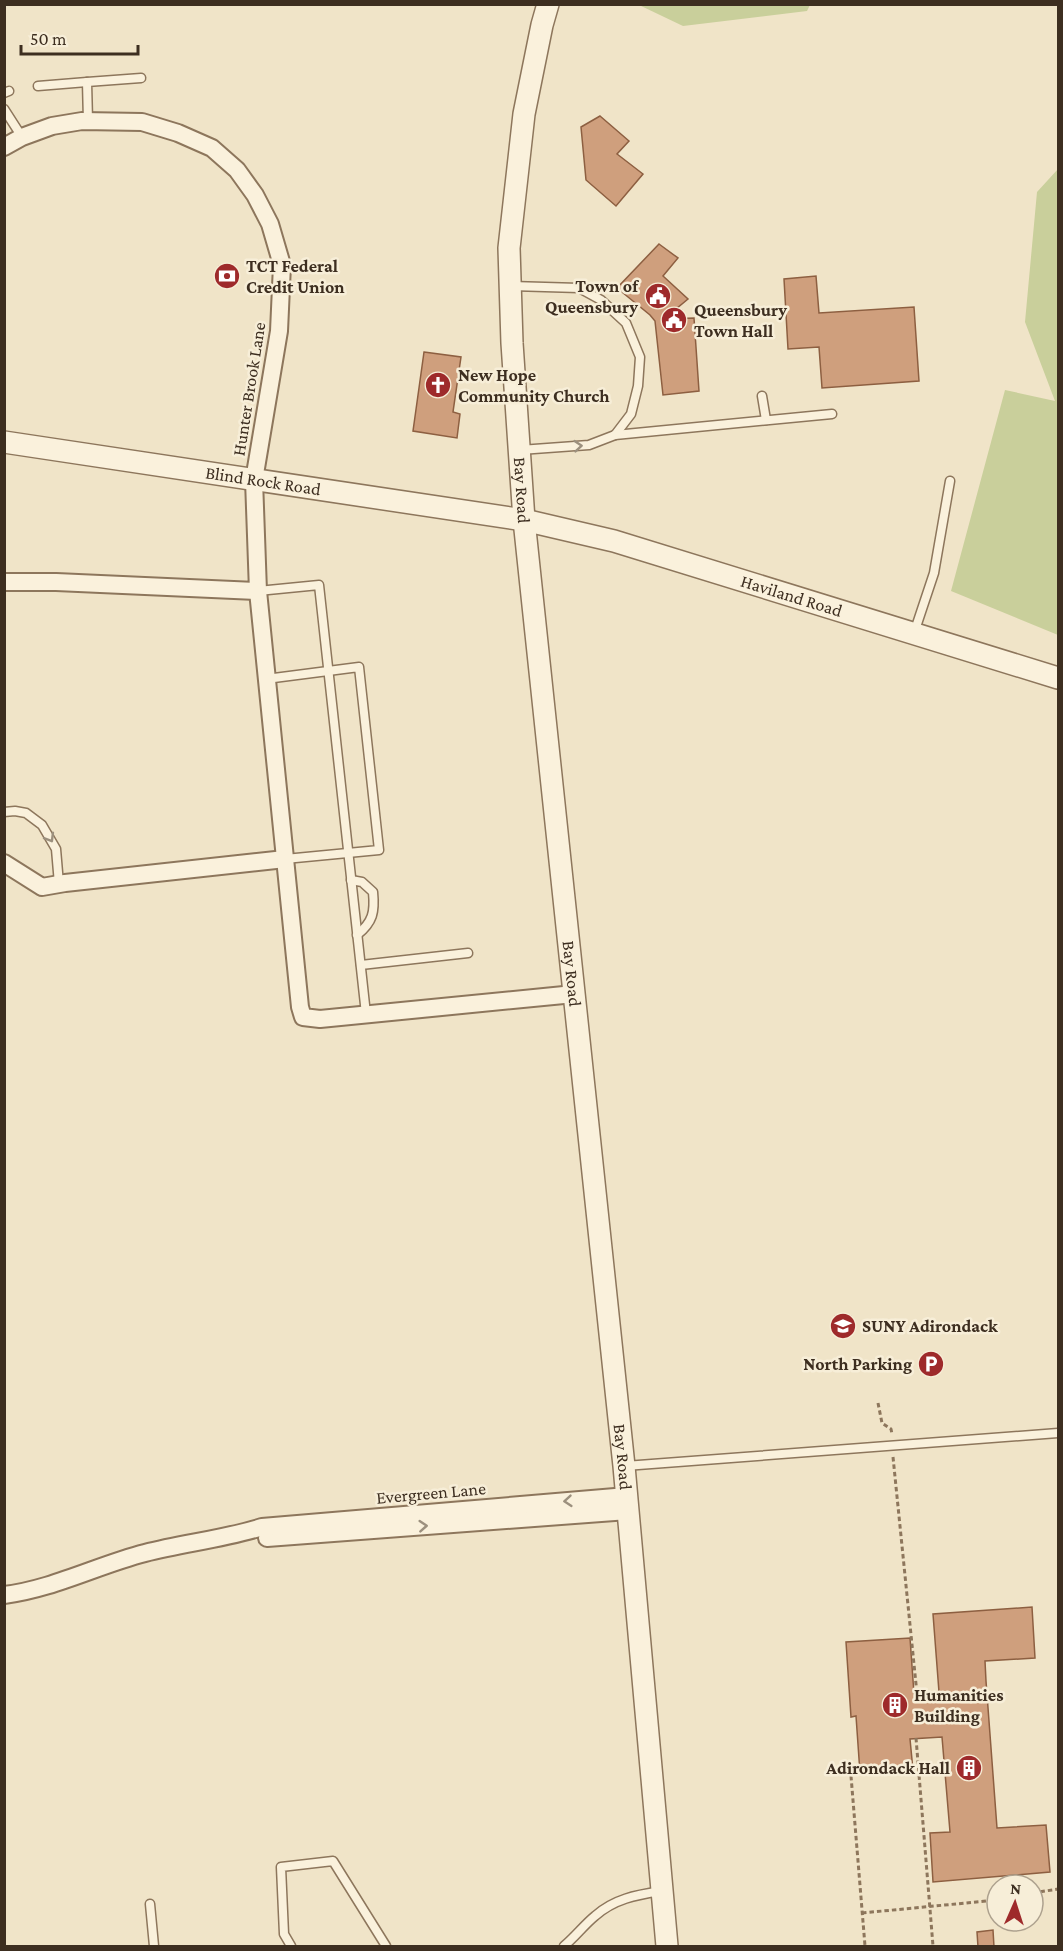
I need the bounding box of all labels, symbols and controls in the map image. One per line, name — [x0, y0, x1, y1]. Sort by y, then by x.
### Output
scale bar — [21, 18, 138, 56]
text: 50 m — [30, 29, 67, 49]
place label: TCT Federal Credit Union — [246, 256, 345, 297]
bank icon: TCT Federal Credit Union — [212, 261, 242, 291]
place label: Town of Queensbury — [545, 276, 639, 317]
public building icon: Town of Queensbury — [643, 281, 673, 311]
place label: Queensbury Town Hall — [694, 300, 787, 341]
public building icon: Queensbury Town Hall — [659, 305, 689, 335]
street label: Hunter Brook Lane — [229, 321, 269, 457]
place label: New Hope Community Church — [458, 365, 610, 406]
church icon: New Hope Community Church — [423, 370, 453, 400]
one-way arrow — [573, 440, 582, 453]
street label: Bay Road — [510, 456, 534, 524]
street label: Blind Rock Road — [204, 462, 323, 499]
street label: Haviland Road — [738, 571, 845, 621]
one-way arrow — [43, 832, 54, 843]
street label: Bay Road — [559, 940, 585, 1008]
school or university icon: SUNY Adirondack — [828, 1311, 858, 1341]
place label: SUNY Adirondack — [862, 1316, 998, 1336]
parking icon: North Parking — [916, 1349, 946, 1379]
place label: North Parking — [803, 1354, 912, 1374]
street label: Bay Road — [610, 1423, 636, 1491]
street label: Evergreen Lane — [375, 1478, 487, 1508]
one-way arrow — [564, 1494, 573, 1507]
one-way arrow — [418, 1520, 427, 1533]
place label: Humanities Building — [914, 1685, 1004, 1726]
building icon: Humanities Building — [880, 1690, 910, 1720]
building icon: Adirondack Hall — [954, 1753, 984, 1783]
place label: Adirondack Hall — [825, 1758, 950, 1778]
north arrow — [985, 1873, 1045, 1933]
text: N — [1010, 1880, 1022, 1897]

